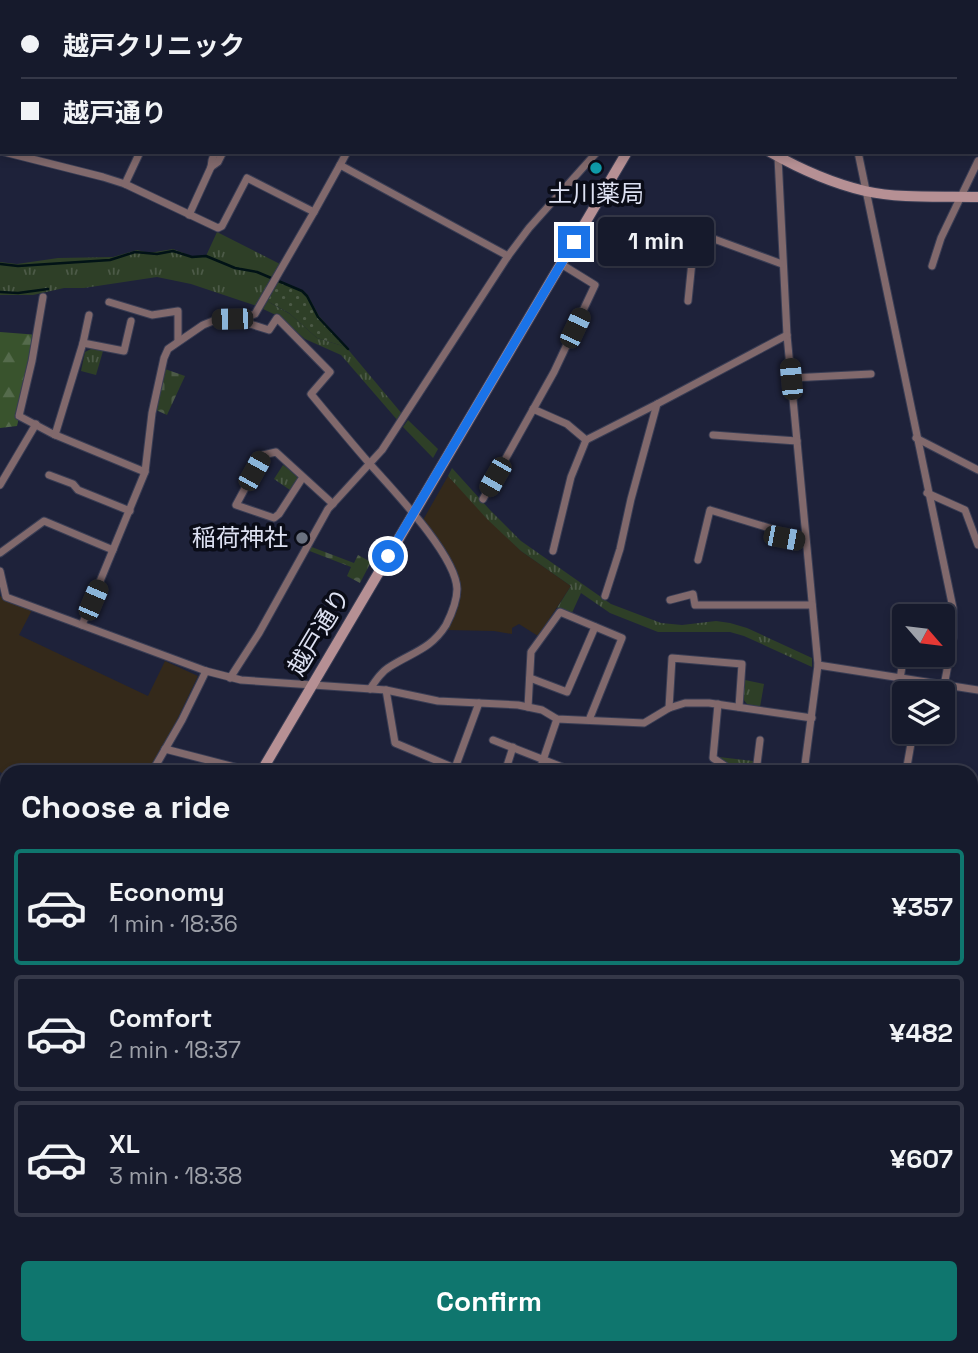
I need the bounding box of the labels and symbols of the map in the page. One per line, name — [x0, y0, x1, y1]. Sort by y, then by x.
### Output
marker: 土川薬局 — [588, 160, 604, 176]
place label: 土川薬局 — [548, 178, 644, 209]
callout: 1 min — [598, 218, 714, 266]
route end — [558, 226, 590, 258]
car — [557, 305, 594, 351]
car — [211, 308, 254, 330]
car — [779, 357, 804, 401]
car — [235, 448, 274, 494]
car — [476, 454, 515, 500]
place label: 稲荷神社 — [192, 522, 288, 553]
car — [762, 524, 807, 552]
marker: 稲荷神社 — [294, 530, 310, 546]
route start — [372, 540, 404, 572]
car — [76, 577, 111, 623]
street label: 越戸通り — [281, 583, 357, 681]
north arrow — [892, 604, 956, 667]

